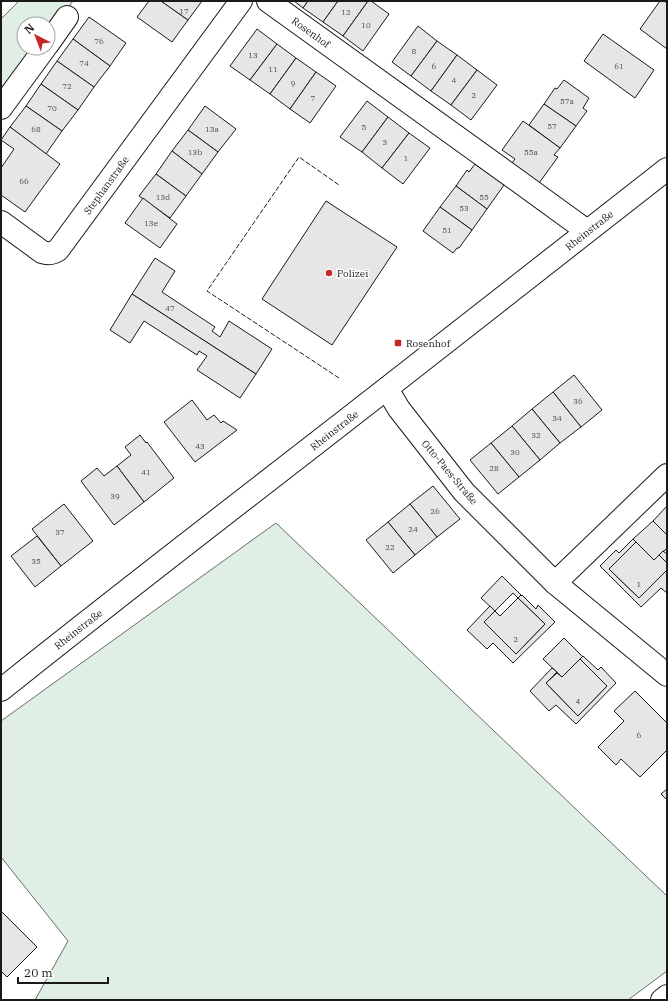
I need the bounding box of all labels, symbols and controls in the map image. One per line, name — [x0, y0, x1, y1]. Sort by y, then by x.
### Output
house number: 17 — [179, 6, 189, 16]
house number: 12 — [341, 7, 351, 17]
street label: Rosenhof — [289, 14, 333, 51]
north arrow — [16, 16, 56, 56]
text: N — [21, 20, 37, 37]
house number: 10 — [361, 20, 371, 30]
house number: 76 — [94, 36, 104, 46]
house number: 8 — [412, 46, 417, 56]
house number: 13 — [248, 50, 258, 60]
house number: 74 — [79, 58, 89, 68]
house number: 6 — [432, 61, 437, 71]
house number: 61 — [614, 61, 624, 71]
house number: 11 — [268, 64, 278, 74]
house number: 4 — [452, 75, 457, 85]
house number: 9 — [291, 78, 296, 88]
house number: 72 — [62, 81, 72, 91]
house number: 2 — [472, 90, 477, 100]
house number: 7 — [311, 93, 316, 103]
house number: 57a — [560, 96, 575, 106]
house number: 70 — [47, 103, 57, 113]
house number: 57 — [547, 121, 557, 131]
house number: 5 — [362, 122, 367, 132]
house number: 68 — [31, 124, 41, 134]
house number: 13a — [205, 124, 220, 134]
house number: 3 — [383, 137, 388, 147]
house number: 13b — [188, 147, 202, 157]
house number: 55a — [524, 147, 539, 157]
house number: 1 — [404, 153, 409, 163]
street label: Stephanstraße — [81, 154, 132, 217]
house number: 66 — [19, 176, 29, 186]
house number: 13d — [156, 192, 170, 202]
house number: 55 — [479, 192, 489, 202]
house number: 53 — [459, 203, 469, 213]
street label: Rheinstraße — [563, 207, 616, 253]
house number: 13e — [144, 218, 158, 228]
house number: 51 — [442, 225, 452, 235]
place label: Polizei — [337, 267, 368, 280]
marker: Polizei — [324, 268, 334, 278]
house number: 47 — [165, 303, 175, 313]
place label: Rosenhof — [406, 337, 451, 350]
marker: Rosenhof — [393, 338, 403, 348]
house number: 36 — [573, 396, 583, 406]
street label: Rheinstraße — [308, 407, 361, 453]
house number: 34 — [552, 413, 562, 423]
house number: 32 — [531, 430, 541, 440]
street label: Otto-Paes-Straße — [419, 437, 480, 507]
house number: 43 — [195, 441, 205, 451]
house number: 30 — [510, 447, 520, 457]
house number: 28 — [489, 463, 499, 473]
house number: 41 — [141, 467, 151, 477]
house number: 39 — [110, 491, 120, 501]
house number: 26 — [430, 506, 440, 516]
house number: 24 — [408, 524, 418, 534]
house number: 37 — [55, 527, 65, 537]
house number: 22 — [385, 542, 395, 552]
house number: 35 — [31, 556, 41, 566]
house number: 1 — [637, 579, 642, 589]
street label: Rheinstraße — [52, 606, 105, 652]
house number: 2 — [514, 634, 519, 644]
house number: 4 — [576, 696, 581, 706]
house number: 6 — [637, 730, 642, 740]
scale bar — [18, 959, 108, 985]
text: 20 m — [24, 965, 53, 980]

